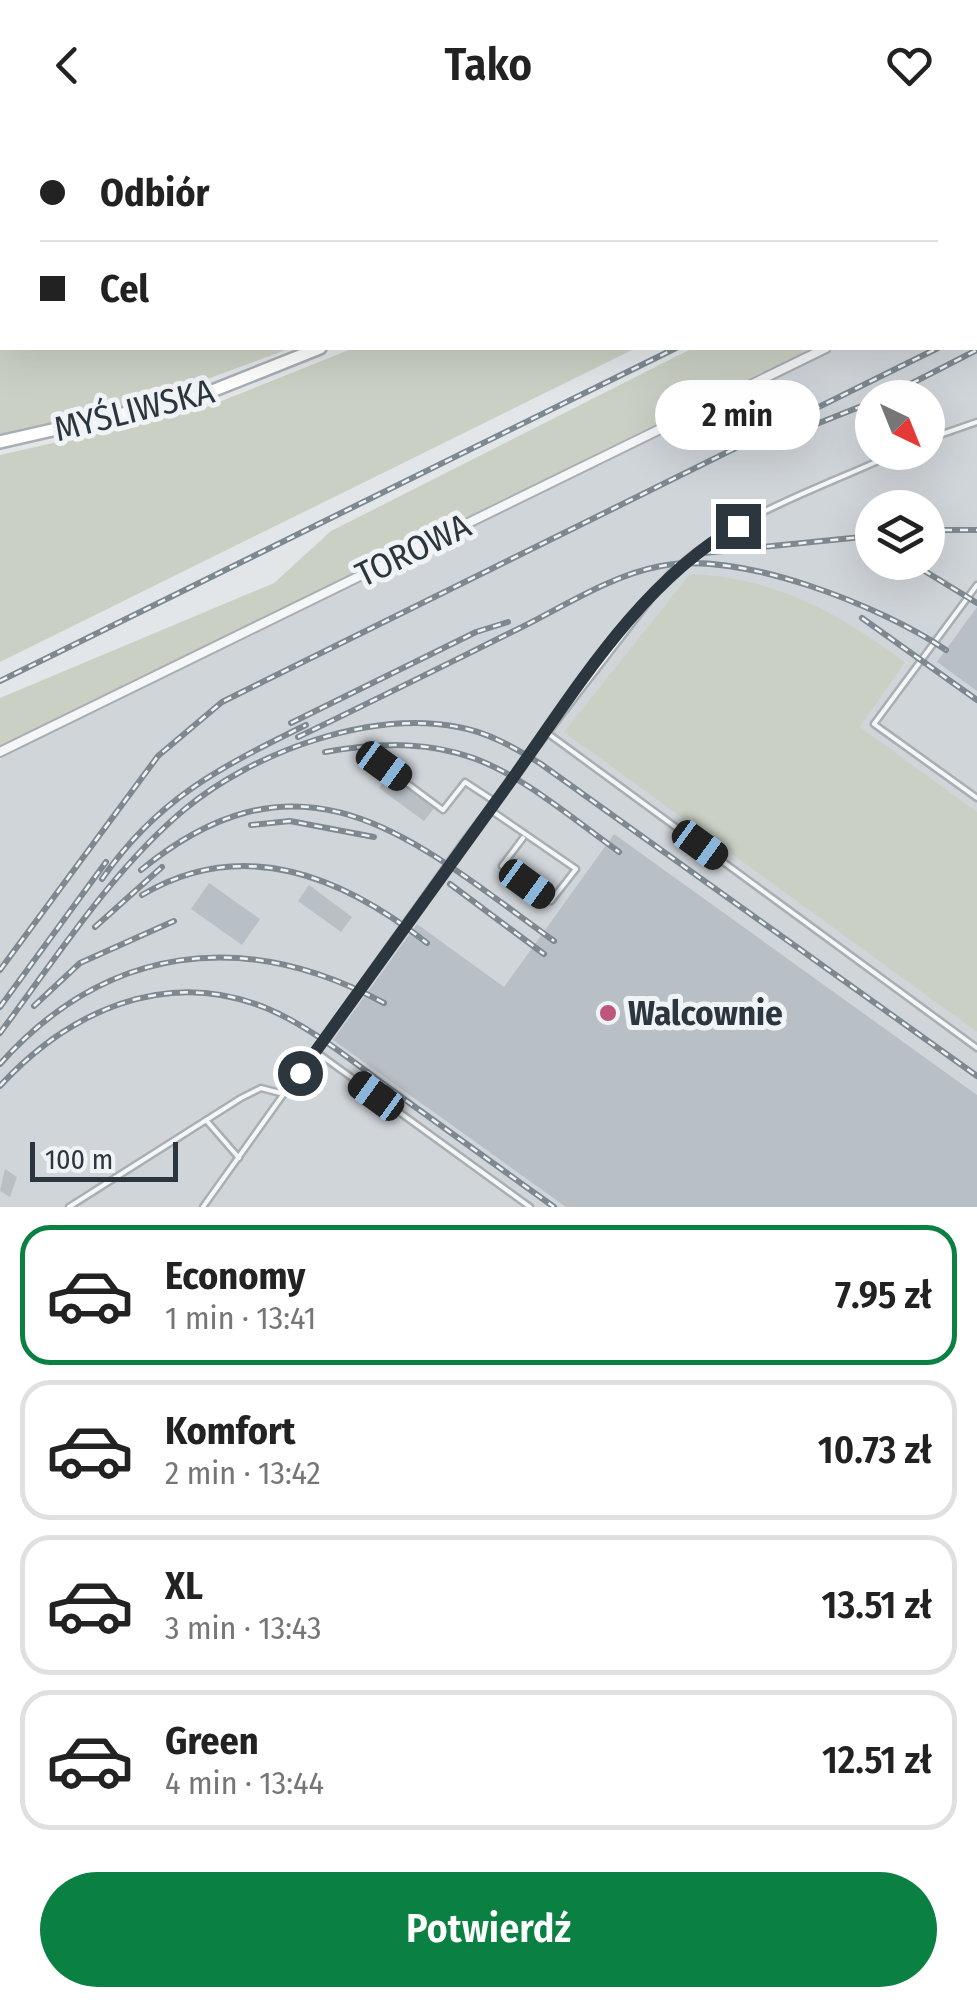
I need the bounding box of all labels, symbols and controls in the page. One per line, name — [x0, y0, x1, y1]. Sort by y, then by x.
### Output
icon: back — [40, 38, 95, 93]
text: Tako — [445, 38, 532, 92]
icon: heart — [882, 38, 937, 93]
text: Odbiór — [100, 170, 209, 216]
text: Cel — [100, 266, 149, 312]
street label: MYŚLIWSKA — [50, 370, 219, 450]
north arrow — [855, 380, 945, 470]
map controls — [855, 380, 945, 580]
callout: 2 min — [656, 381, 820, 451]
text: 2 min — [702, 396, 773, 434]
button: layers — [855, 490, 945, 580]
street label: TOROWA — [349, 504, 478, 596]
route end — [716, 504, 761, 549]
car — [351, 736, 417, 796]
car — [667, 815, 733, 875]
car — [494, 854, 560, 914]
place label: Walcownie — [628, 992, 783, 1034]
marker: Walcownie — [597, 1002, 619, 1024]
route start — [278, 1051, 323, 1096]
car — [343, 1066, 409, 1126]
scale bar — [30, 1137, 178, 1182]
text: 100 m — [45, 1143, 113, 1176]
icon: car — [45, 1250, 135, 1340]
text: Economy — [165, 1253, 305, 1299]
text: 7.95 zł — [835, 1272, 932, 1318]
text: 1 min · 13:41 — [165, 1299, 316, 1337]
icon: car — [45, 1405, 135, 1495]
text: Komfort — [165, 1408, 295, 1454]
text: 10.73 zł — [818, 1427, 932, 1473]
text: 2 min · 13:42 — [165, 1454, 321, 1492]
icon: car — [45, 1560, 135, 1650]
text: XL — [165, 1563, 203, 1609]
text: 13.51 zł — [822, 1582, 932, 1628]
text: 3 min · 13:43 — [165, 1609, 321, 1647]
icon: car — [45, 1715, 135, 1805]
text: Green — [165, 1718, 259, 1764]
text: 12.51 zł — [822, 1737, 932, 1783]
text: 4 min · 13:44 — [165, 1764, 324, 1802]
button: Potwierdź — [40, 1872, 937, 1987]

